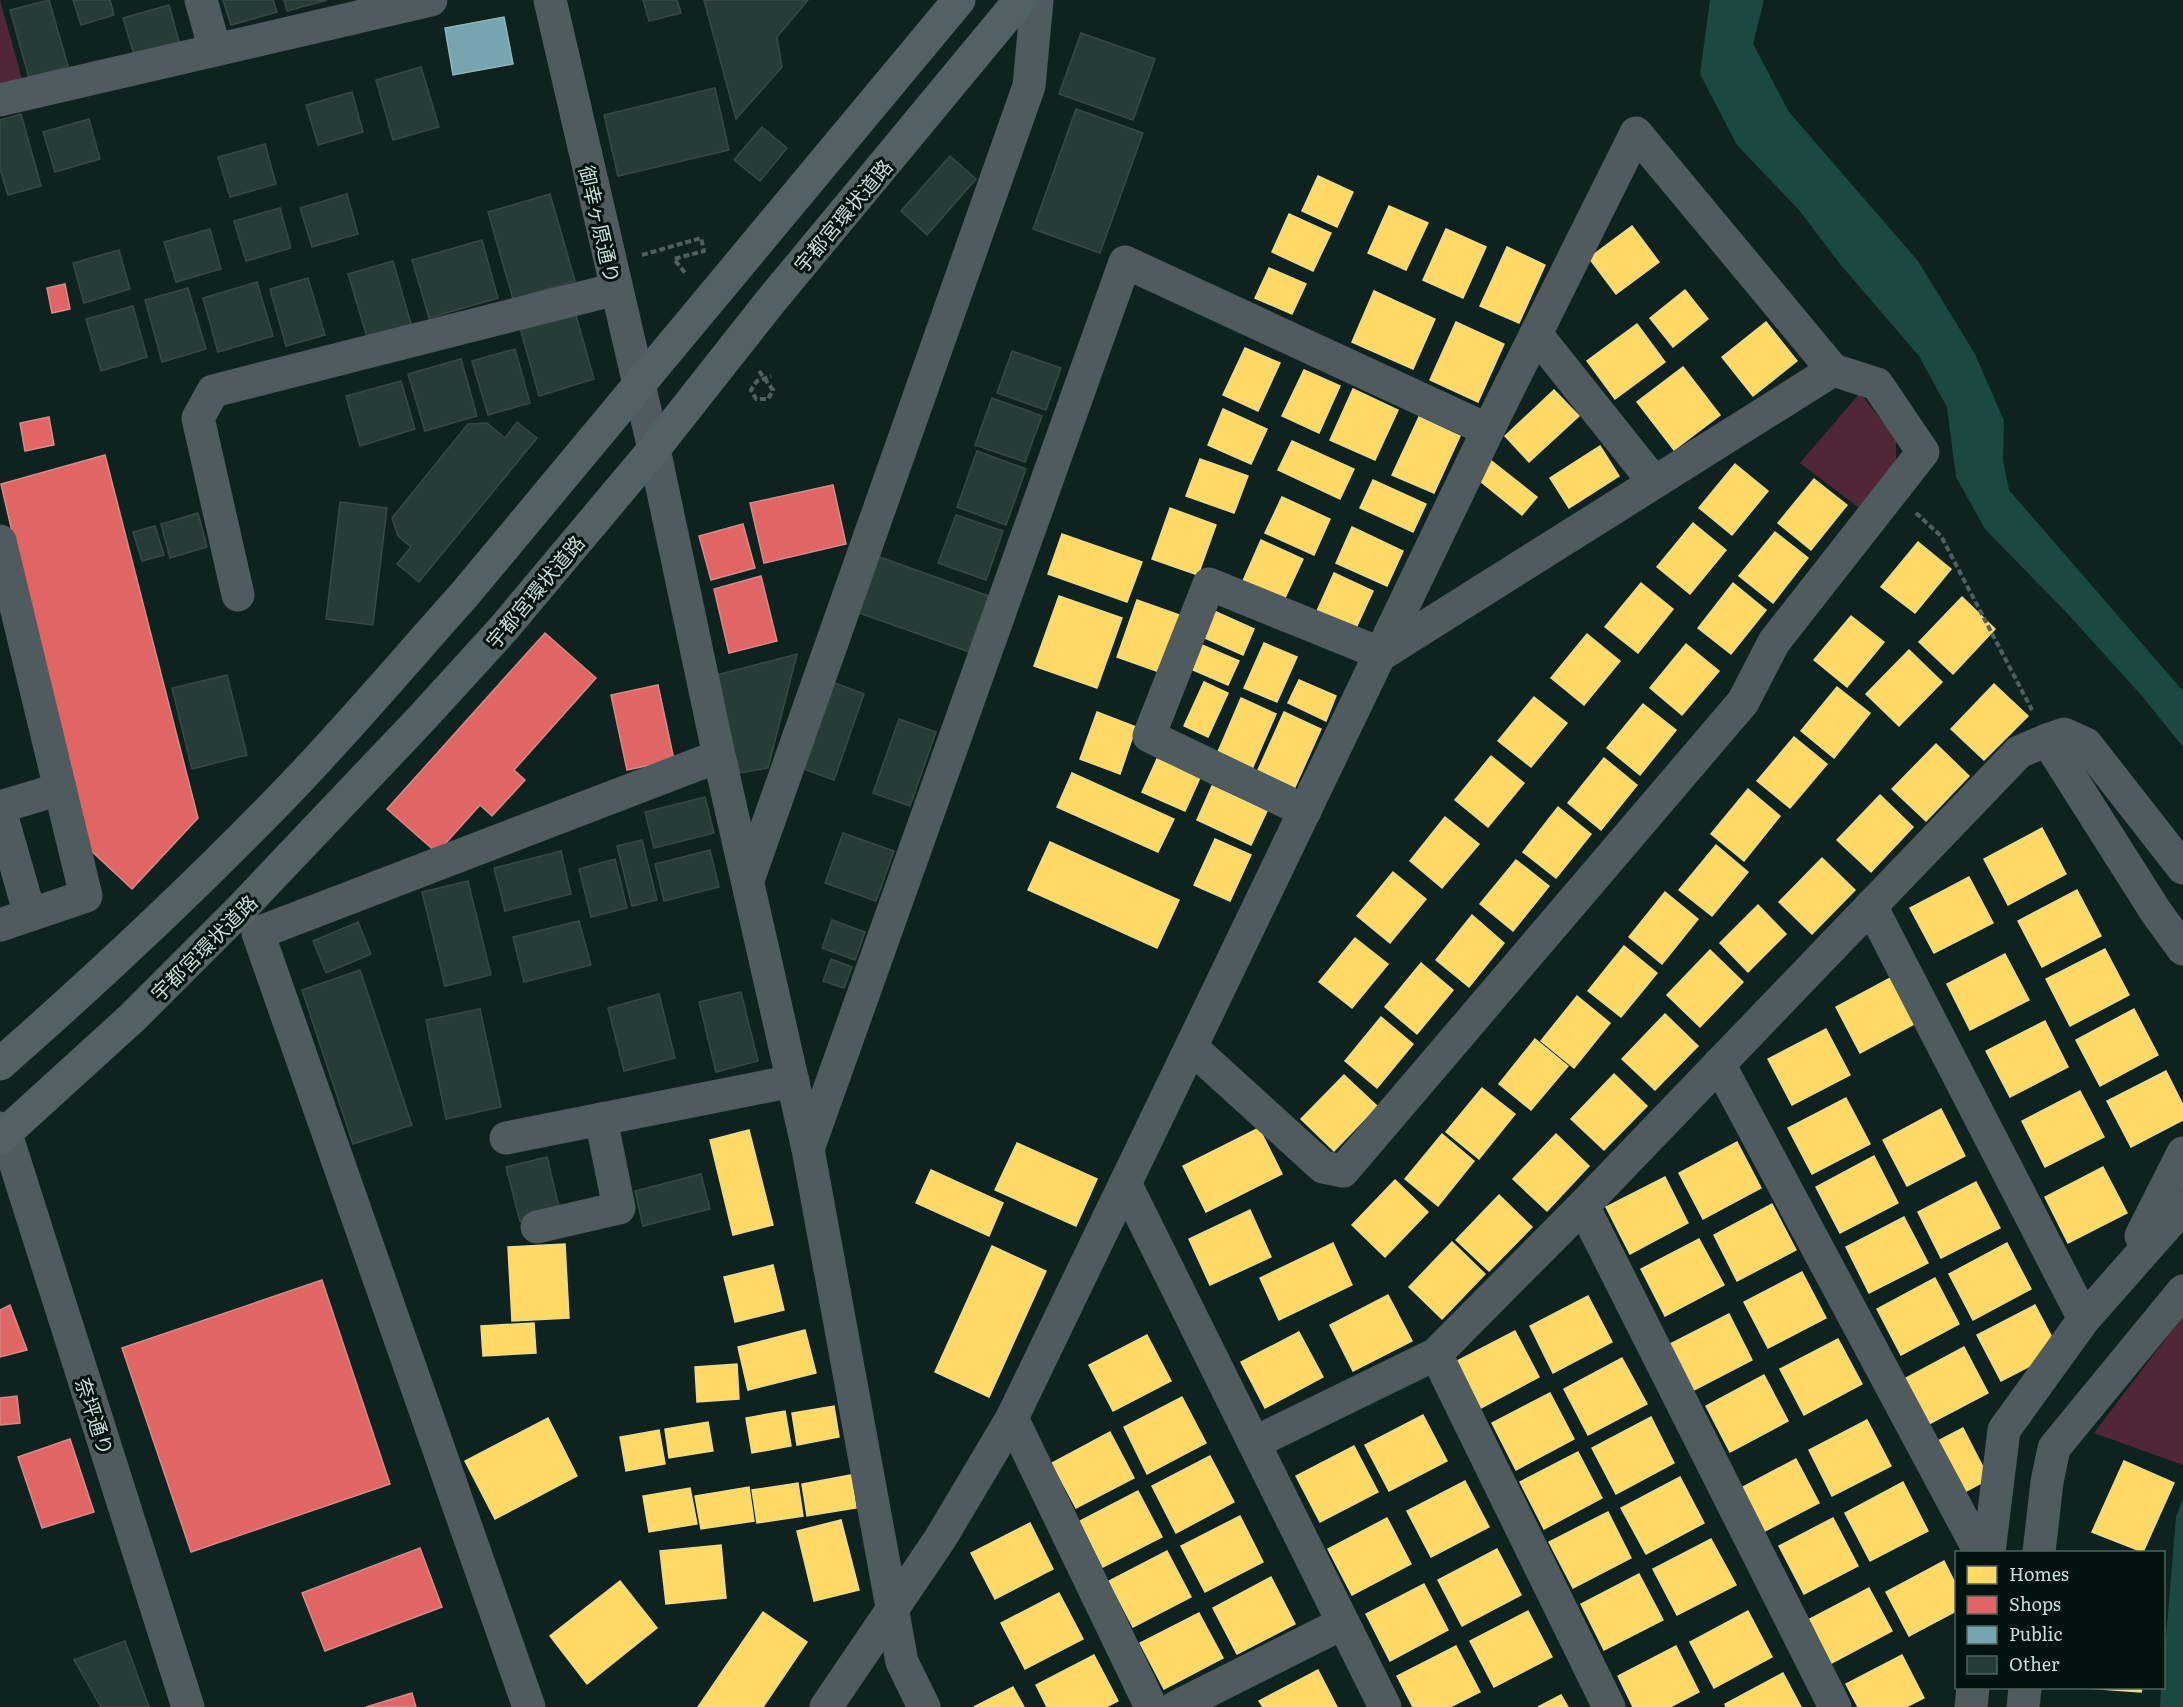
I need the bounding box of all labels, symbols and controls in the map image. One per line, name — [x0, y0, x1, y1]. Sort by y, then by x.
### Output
street label: 宇都宮環状道路 — [786, 152, 898, 278]
street label: 御幸ヶ原通り — [573, 162, 629, 286]
street label: 宇都宮環状道路 — [478, 528, 590, 654]
street label: 宇都宮環状道路 — [143, 887, 263, 1007]
street label: 奈坪通り — [69, 1373, 123, 1459]
legend — [1955, 1551, 2165, 1689]
text: Homes — [2009, 1560, 2069, 1587]
text: Shops — [2009, 1590, 2061, 1617]
text: Public — [2009, 1620, 2063, 1647]
text: Other — [2009, 1650, 2060, 1677]

